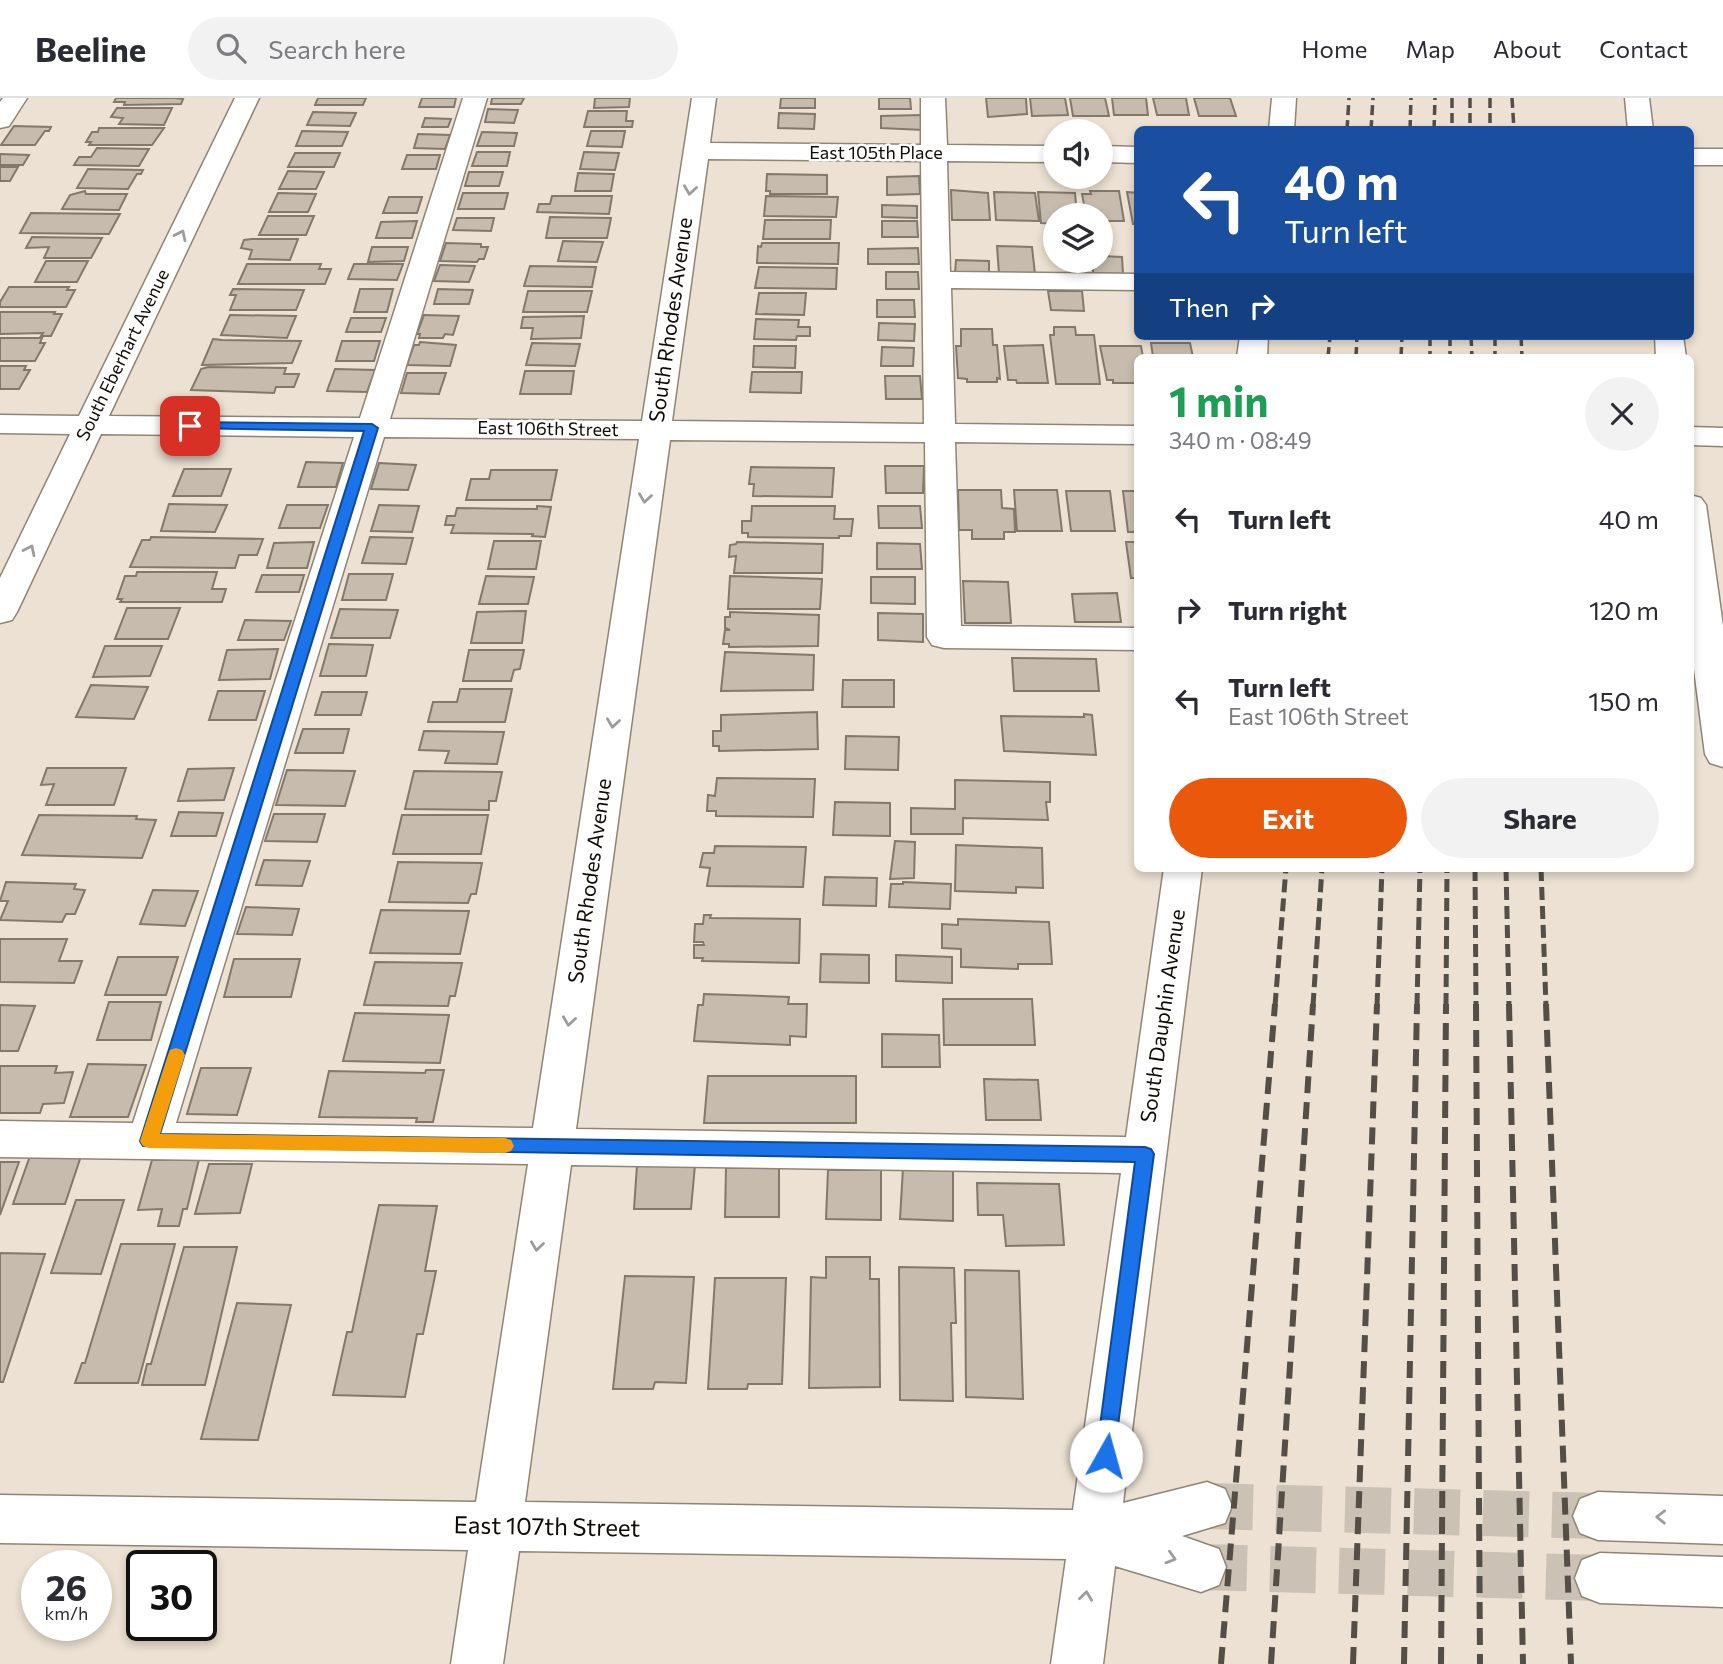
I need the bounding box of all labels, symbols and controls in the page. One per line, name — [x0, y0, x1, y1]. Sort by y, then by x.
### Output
search box — [188, 17, 678, 80]
text: Beeline — [35, 28, 146, 69]
icon: search — [212, 29, 250, 67]
text: Search here — [268, 33, 406, 64]
text: Home — [1302, 34, 1368, 63]
text: Map — [1406, 34, 1455, 63]
text: About — [1493, 34, 1561, 63]
text: Contact — [1599, 34, 1688, 63]
map controls — [1043, 119, 1113, 273]
button: sound — [1043, 119, 1113, 189]
street label: East 105th Place — [809, 141, 943, 163]
text: 40 m — [1284, 150, 1399, 210]
icon: left — [1169, 154, 1260, 245]
one-way arrow — [683, 184, 698, 196]
button: layers — [1043, 203, 1113, 273]
text: Turn left — [1284, 210, 1408, 250]
street label: South Rhodes Avenue — [643, 216, 696, 424]
one-way arrow — [173, 230, 187, 242]
street label: South Eberhart Avenue — [71, 265, 173, 444]
icon: right — [1243, 287, 1281, 325]
text: Then — [1169, 291, 1229, 322]
text: 1 min — [1169, 374, 1269, 426]
button: close — [1585, 377, 1659, 451]
pin — [160, 396, 220, 456]
icon: arrive — [171, 407, 209, 445]
street label: East 106th Street — [477, 416, 619, 440]
text: 340 m · 08:49 — [1169, 426, 1312, 454]
one-way arrow — [638, 492, 653, 504]
icon: left — [1169, 500, 1207, 538]
text: Turn left — [1228, 503, 1331, 534]
text: 40 m — [1599, 503, 1659, 534]
one-way arrow — [21, 545, 35, 557]
icon: right — [1169, 591, 1207, 629]
text: Turn right — [1228, 594, 1347, 625]
text: 120 m — [1589, 594, 1659, 625]
text: Turn left — [1228, 671, 1331, 702]
icon: left — [1169, 682, 1207, 720]
text: 150 m — [1588, 685, 1659, 716]
text: East 106th Street — [1228, 702, 1409, 730]
one-way arrow — [605, 717, 620, 729]
street label: South Rhodes Avenue — [562, 777, 615, 985]
button: Exit — [1169, 778, 1407, 858]
button: Share — [1421, 778, 1659, 858]
street label: South Dauphin Avenue — [1134, 907, 1189, 1124]
one-way arrow — [562, 1015, 577, 1027]
one-way arrow — [529, 1240, 544, 1252]
position arrow — [1069, 1419, 1143, 1493]
street label: East 107th Street — [453, 1509, 641, 1542]
one-way arrow — [1655, 1510, 1666, 1525]
speed limit sign: 30 — [126, 1550, 217, 1641]
one-way arrow — [1164, 1550, 1176, 1564]
text: 26 — [46, 1565, 87, 1608]
one-way arrow — [1078, 1590, 1093, 1602]
text: km/h — [45, 1602, 88, 1624]

